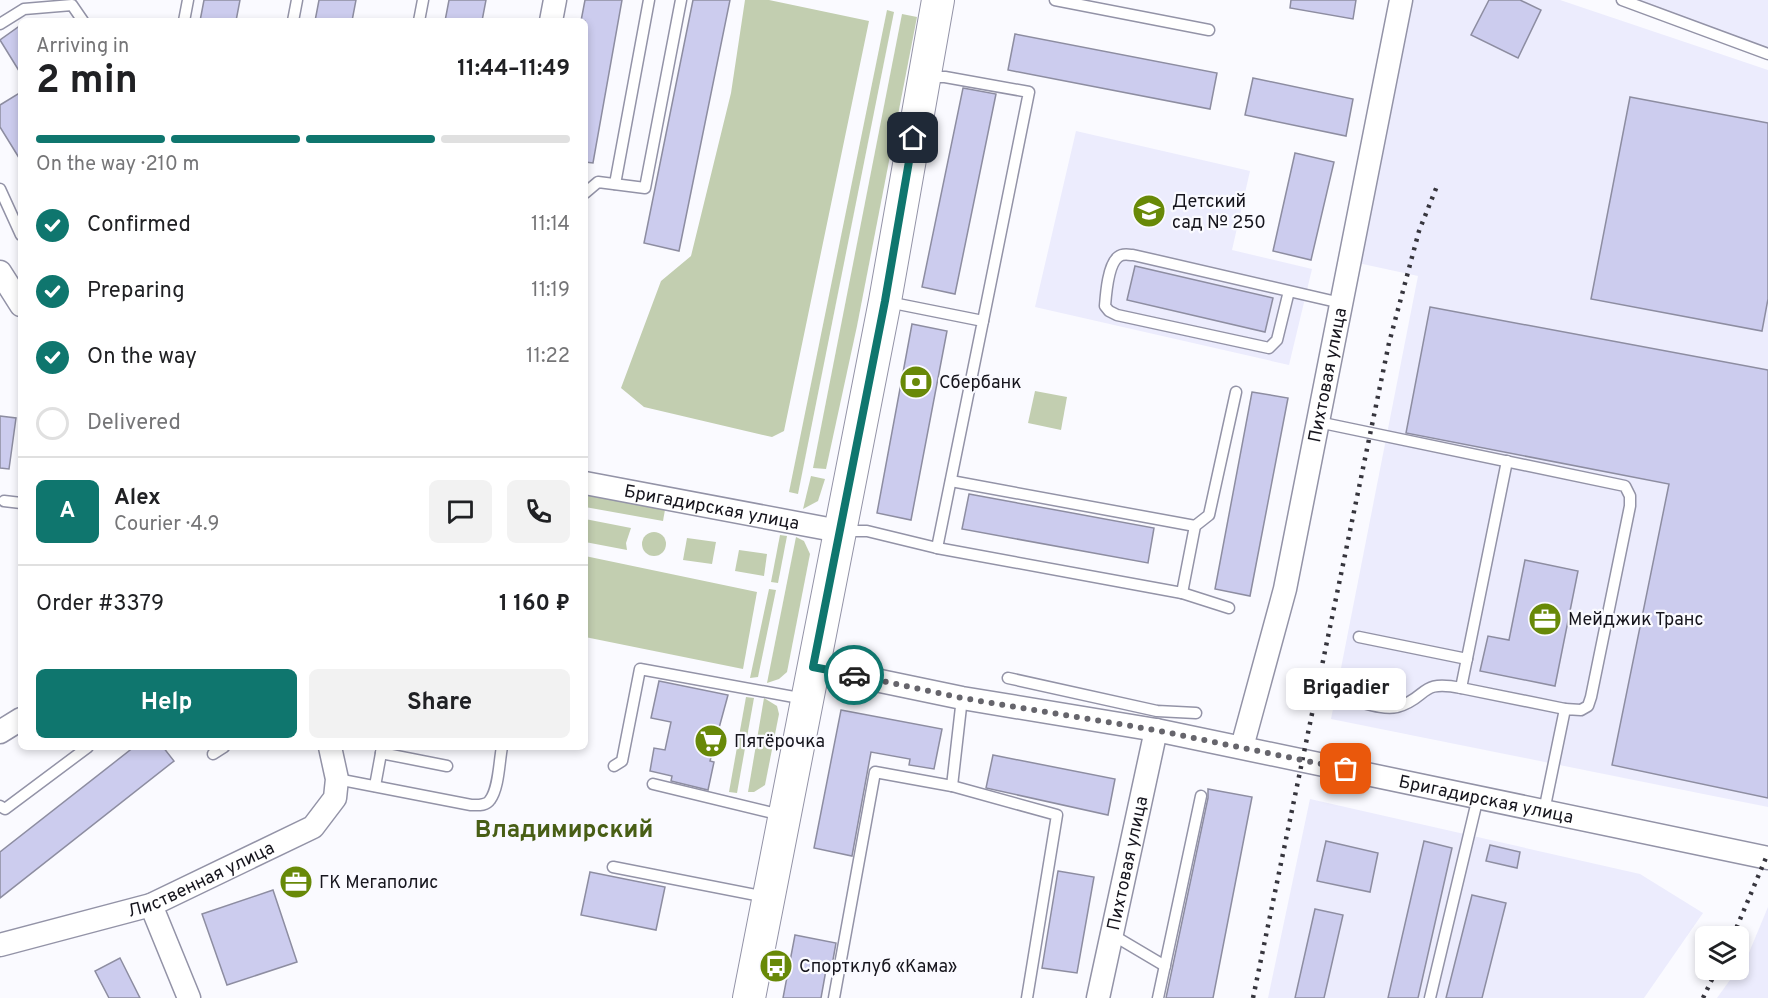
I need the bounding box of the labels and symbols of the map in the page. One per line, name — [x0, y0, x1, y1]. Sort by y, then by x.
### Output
pin — [887, 112, 938, 163]
place label: Детский сад № 250 — [1172, 191, 1266, 235]
school or university icon: Детский сад № 250 — [1131, 193, 1167, 229]
street label: Пихтовая улица — [1304, 306, 1353, 445]
bank icon: Сбербанк — [898, 364, 934, 400]
place label: Сбербанк — [939, 372, 1022, 395]
street label: Бригадирская улица — [622, 481, 801, 536]
office icon: Мейджик Транс — [1527, 601, 1563, 637]
place label: Мейджик Транс — [1568, 609, 1704, 632]
courier — [824, 645, 884, 705]
callout: Brigadier — [1286, 667, 1406, 709]
supermarket icon: Пятёрочка — [693, 723, 729, 759]
place label: Пятёрочка — [734, 731, 825, 754]
pin — [1320, 743, 1371, 794]
street label: Бригадирская улица — [1396, 771, 1575, 830]
street label: Пихтовая улица — [1103, 794, 1154, 933]
district label: Владимирский — [475, 816, 653, 846]
street label: Лиственная улица — [125, 837, 279, 924]
office icon: ГК Мегаполис — [278, 864, 314, 900]
place label: ГК Мегаполис — [319, 872, 438, 895]
bus stop icon: Спортклуб «Кама» — [758, 948, 794, 984]
place label: Спортклуб «Кама» — [799, 956, 957, 979]

